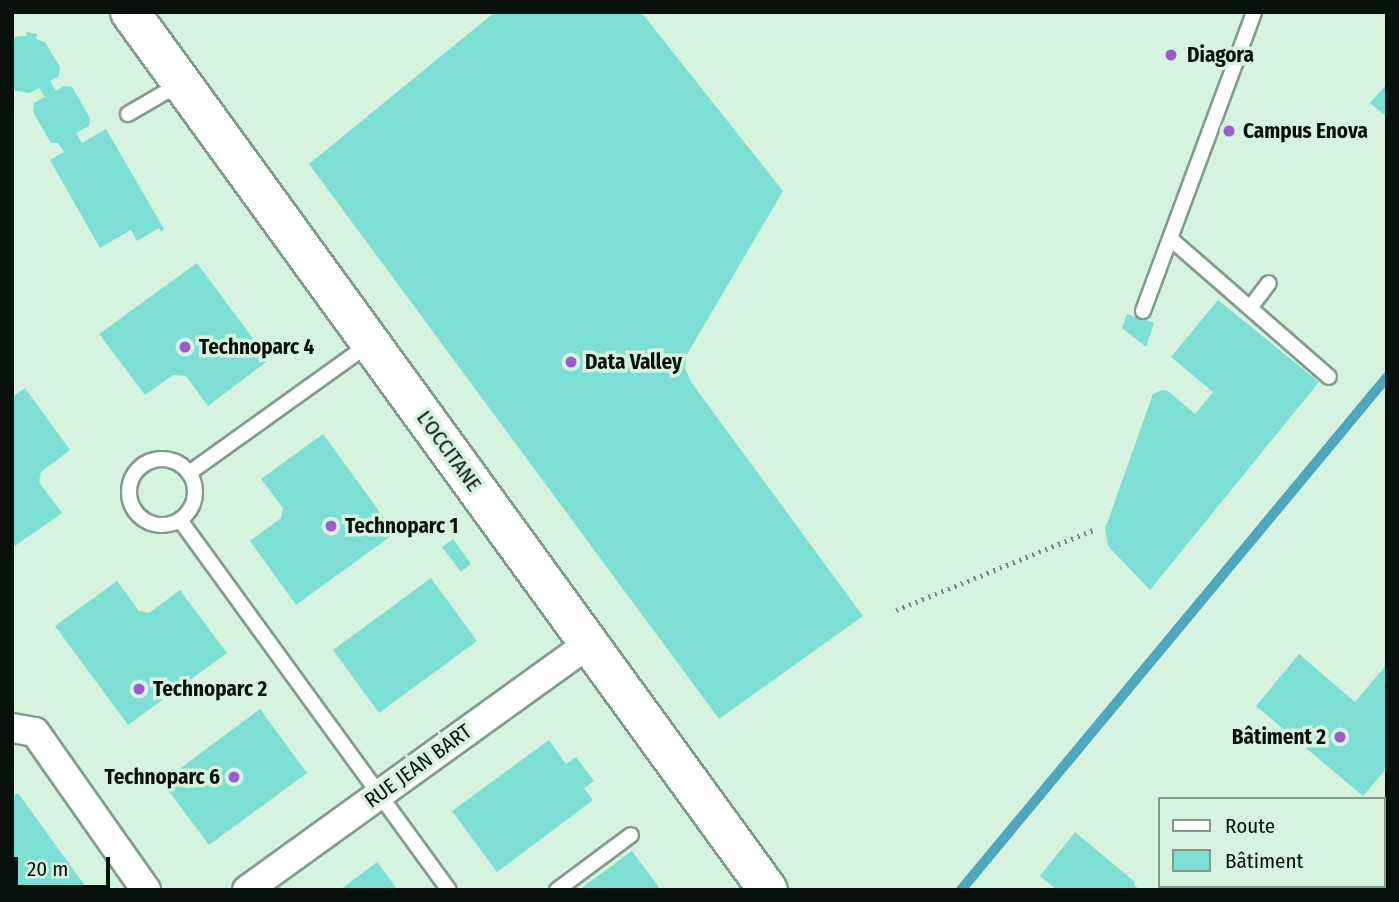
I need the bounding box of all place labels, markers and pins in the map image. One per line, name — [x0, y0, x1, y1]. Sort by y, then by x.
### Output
place label: Diagora — [1187, 42, 1254, 68]
marker: Diagora — [1161, 45, 1181, 65]
place label: Campus Enova — [1243, 118, 1368, 144]
marker: Campus Enova — [1221, 123, 1237, 139]
place label: Technoparc 4 — [199, 334, 314, 360]
marker: Technoparc 4 — [177, 339, 193, 355]
place label: Data Valley — [585, 349, 682, 375]
marker: Data Valley — [563, 354, 579, 370]
place label: Technoparc 1 — [345, 513, 458, 539]
marker: Technoparc 1 — [323, 518, 339, 534]
place label: Technoparc 2 — [153, 676, 267, 702]
marker: Technoparc 2 — [131, 681, 147, 697]
place label: Bâtiment 2 — [1232, 724, 1326, 750]
marker: Bâtiment 2 — [1332, 729, 1348, 745]
place label: Technoparc 6 — [105, 764, 220, 790]
marker: Technoparc 6 — [226, 769, 242, 785]

